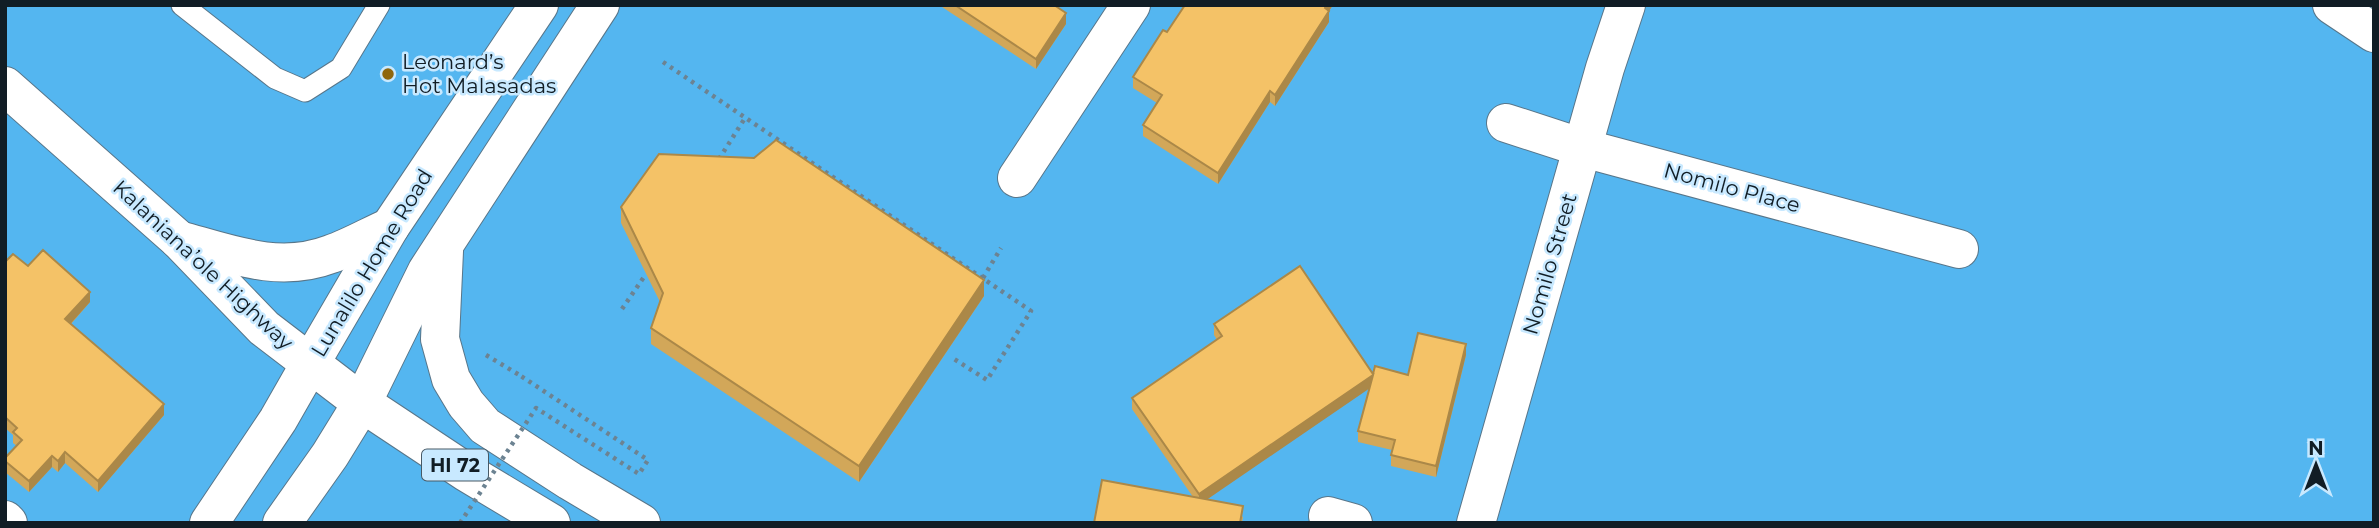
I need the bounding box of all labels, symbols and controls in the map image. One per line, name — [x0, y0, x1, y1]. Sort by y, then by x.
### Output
place label: Leonard’s Hot Malasadas — [402, 49, 556, 98]
marker: Leonard’s Hot Malasadas — [380, 66, 396, 82]
street label: Nomilo Place — [1661, 157, 1803, 218]
street label: Lunalilo Home Road — [306, 165, 437, 361]
street label: Kalaniana’ole Highway — [108, 175, 299, 355]
street label: Nomilo Street — [1517, 190, 1582, 337]
north arrow — [2281, 430, 2351, 500]
text: N — [2308, 437, 2324, 460]
road number: HI 72 — [422, 450, 488, 480]

